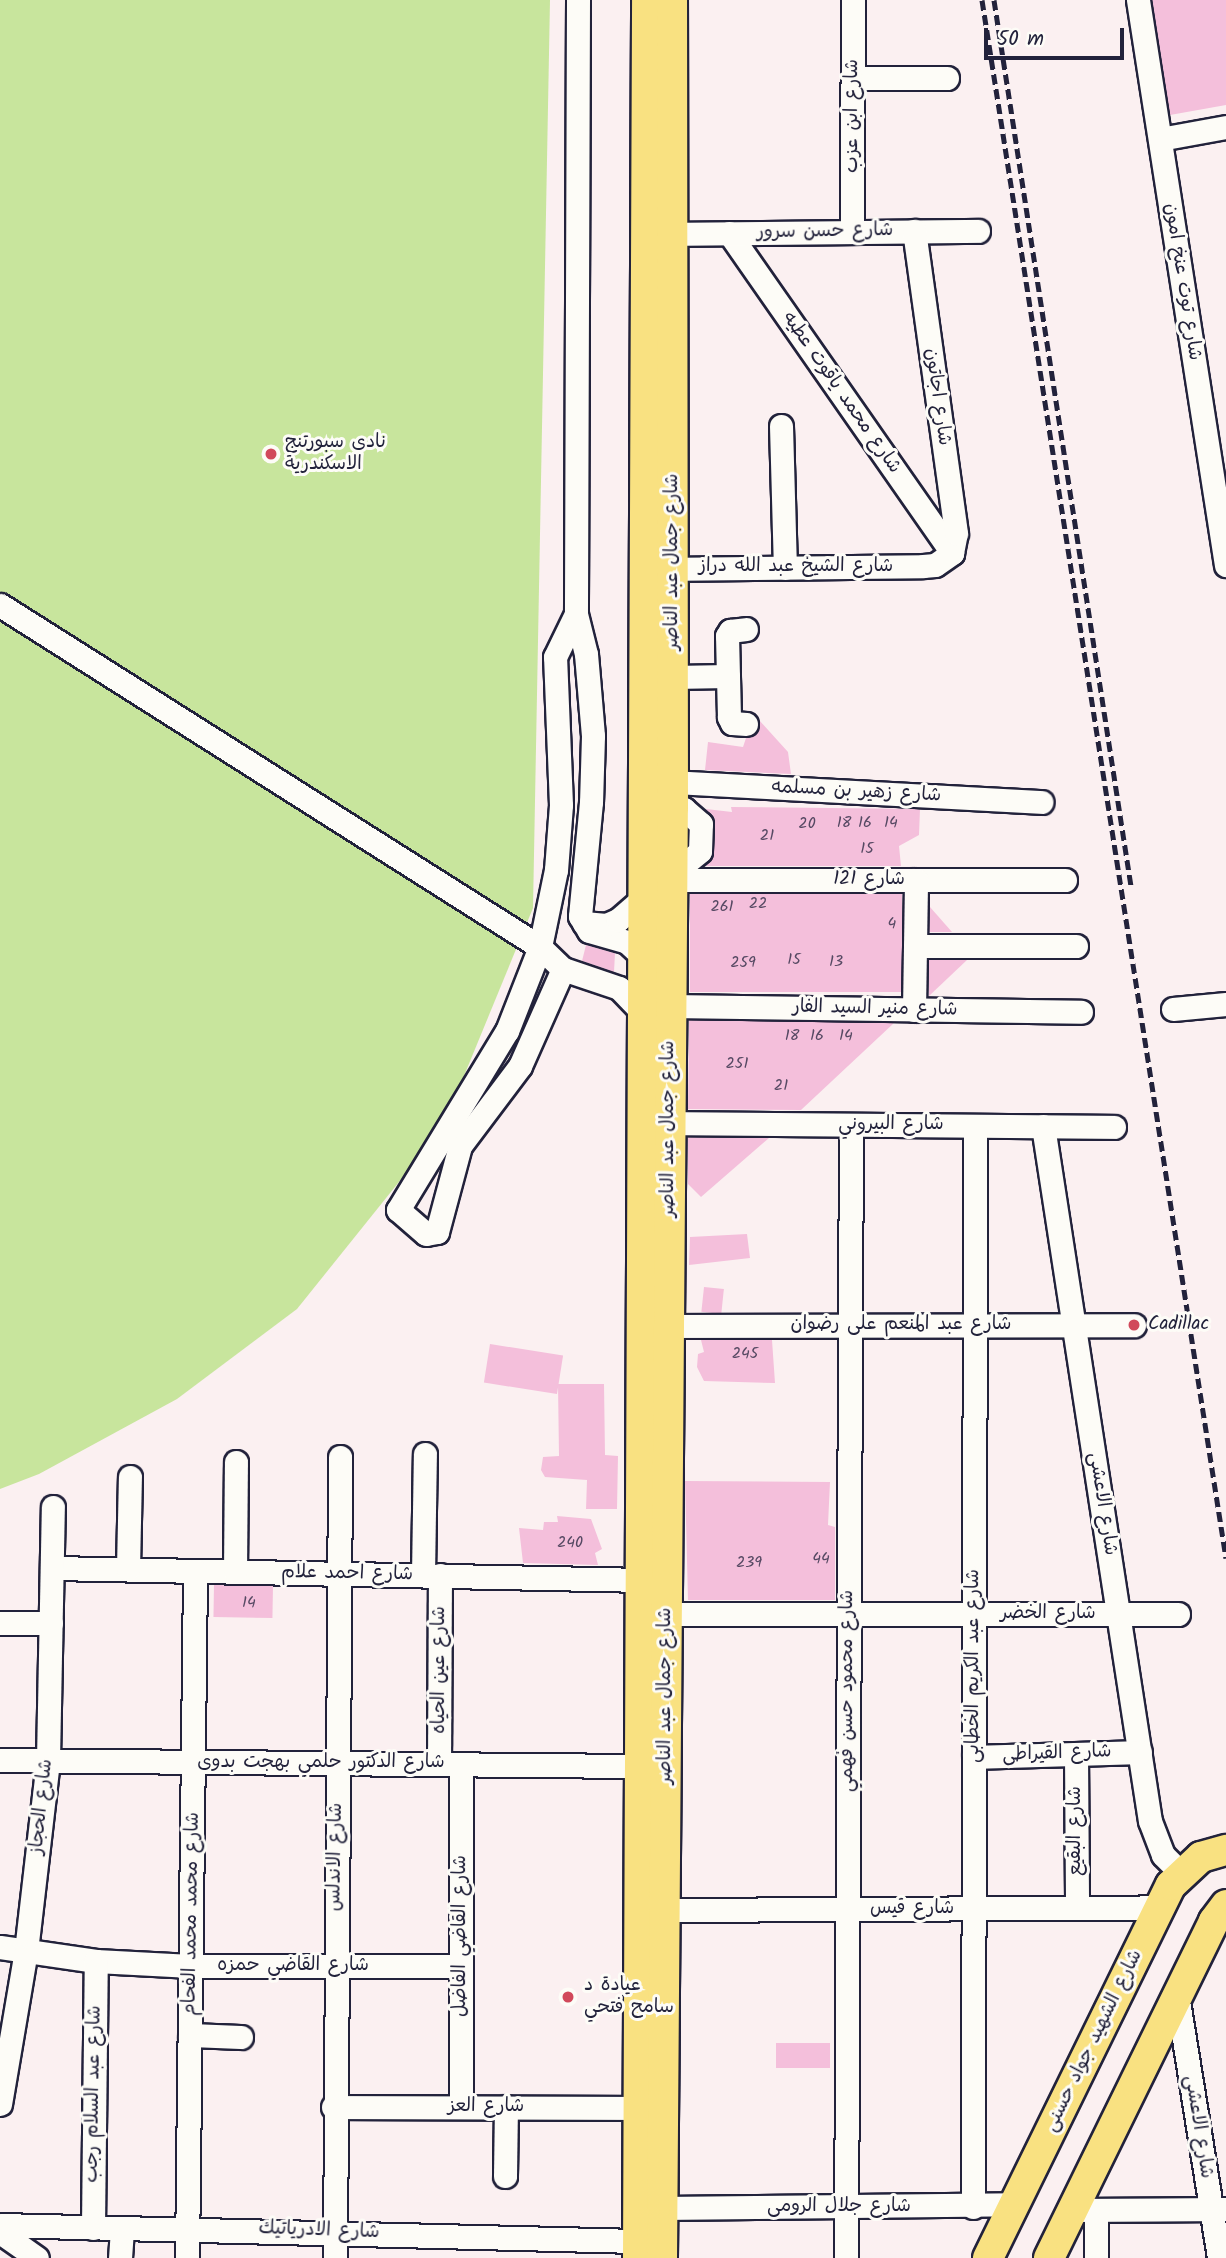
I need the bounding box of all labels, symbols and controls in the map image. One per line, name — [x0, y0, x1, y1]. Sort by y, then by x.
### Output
scale bar — [988, 14, 1128, 58]
text: 50 m — [997, 23, 1044, 56]
street label: شارع ابن عزب — [842, 59, 864, 173]
street label: شارع توت عنخ امون — [1158, 202, 1206, 362]
street label: شارع حسن سرور — [757, 219, 893, 245]
street label: شارع محمد ياقوت عطيه — [777, 308, 905, 478]
street label: شارع اجاتون — [919, 347, 955, 447]
place label: نادي سبورتنج الاسكندرية — [285, 432, 386, 476]
marker: نادي سبورتنج الاسكندرية — [263, 446, 279, 462]
street label: شارع جمال عبد الناصر — [662, 474, 684, 650]
street label: شارع الشيخ عبد الله دراز — [699, 556, 893, 578]
street label: شارع زهير بن مسلمه — [770, 776, 942, 808]
house number: 18 — [837, 813, 851, 833]
house number: 16 — [858, 813, 872, 833]
house number: 14 — [884, 813, 898, 833]
house number: 20 — [798, 814, 816, 834]
house number: 21 — [760, 826, 774, 846]
house number: 15 — [860, 839, 874, 859]
street label: شارع 121 — [833, 869, 905, 891]
house number: 22 — [749, 894, 767, 914]
house number: 261 — [710, 897, 734, 917]
house number: 4 — [888, 914, 896, 934]
house number: 15 — [787, 950, 801, 970]
house number: 13 — [829, 952, 843, 972]
house number: 259 — [730, 953, 756, 973]
street label: شارع منير السيد الفار — [792, 996, 958, 1022]
house number: 18 — [785, 1026, 799, 1046]
house number: 16 — [810, 1026, 824, 1046]
house number: 14 — [839, 1026, 853, 1046]
street label: شارع جمال عبد الناصر — [658, 1041, 680, 1217]
house number: 251 — [726, 1054, 748, 1074]
house number: 21 — [774, 1076, 788, 1096]
street label: شارع البيروني — [838, 1114, 944, 1136]
street label: شارع عبد المنعم على رضوان — [791, 1314, 1011, 1336]
place label: Cadillac — [1148, 1314, 1209, 1336]
marker: Cadillac — [1126, 1317, 1142, 1333]
house number: 245 — [732, 1344, 758, 1364]
street label: شارع الاعشى — [1083, 1451, 1121, 1557]
house number: 240 — [557, 1533, 583, 1553]
house number: 44 — [812, 1549, 830, 1569]
house number: 239 — [736, 1553, 762, 1573]
street label: شارع احمد علام — [281, 1561, 413, 1587]
street label: شارع عبد الكريم الخطابى — [963, 1569, 985, 1763]
street label: شارع محمود حسن فهمي — [837, 1590, 859, 1792]
house number: 14 — [242, 1593, 256, 1613]
street label: شارع الخضر — [1000, 1603, 1096, 1625]
street label: شارع عين الحياه — [429, 1606, 451, 1734]
street label: شارع جمال عبد الناصر — [655, 1608, 677, 1784]
street label: شارع القيراطى — [1002, 1741, 1112, 1767]
street label: شارع الدكتور حلمي بهجت بدوى — [197, 1752, 445, 1774]
street label: شارع الحجاز — [26, 1758, 58, 1856]
street label: شارع البقيع — [1065, 1786, 1087, 1876]
street label: شارع الاندلس — [324, 1803, 348, 1911]
street label: شارع محمد محمد الفحام — [179, 1812, 205, 2016]
street label: شارع القاضي الفاضل — [450, 1855, 472, 2017]
street label: شارع قيس — [870, 1898, 954, 1920]
street label: شارع الشهيد جواد حسنى — [1040, 1946, 1148, 2136]
street label: شارع القاضي حمزه — [217, 1955, 369, 1977]
place label: عيادة د سامح فتحي — [584, 1975, 674, 2019]
marker: عيادة د سامح فتحي — [558, 1987, 578, 2007]
street label: شارع عبد السلام رجب — [81, 2005, 107, 2183]
street label: شارع الاعشى — [1179, 2074, 1217, 2180]
street label: شارع العز — [448, 2096, 524, 2118]
street label: شارع جلال الرومى — [767, 2196, 911, 2218]
street label: شارع الادرياتيك — [258, 2217, 380, 2245]

